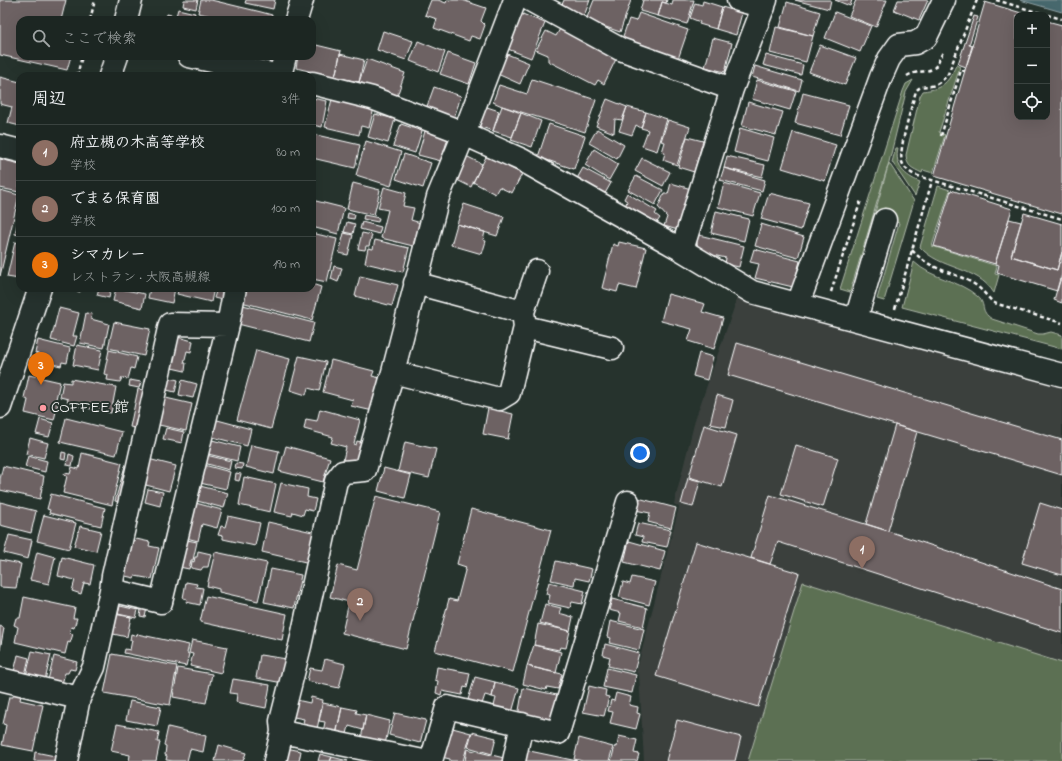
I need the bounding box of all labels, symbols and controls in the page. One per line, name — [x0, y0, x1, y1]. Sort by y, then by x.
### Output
map controls — [1014, 12, 1050, 120]
button: + — [1014, 12, 1050, 48]
search box — [16, 16, 316, 60]
icon: search — [30, 27, 52, 49]
text: ここで検索 — [62, 28, 137, 50]
button: − — [1014, 48, 1050, 84]
button: locate — [1014, 84, 1050, 120]
text: 周辺 — [32, 87, 66, 112]
text: 3件 — [282, 90, 300, 109]
text: 府立槻の木高等学校 — [70, 132, 205, 154]
text: 1 — [43, 143, 47, 162]
text: 80 m — [276, 143, 300, 162]
text: 学校 — [70, 156, 96, 175]
text: でまる保育園 — [70, 188, 160, 210]
text: 2 — [42, 199, 48, 218]
text: 100 m — [271, 199, 300, 218]
text: 学校 — [70, 212, 96, 231]
text: シマカレー — [70, 244, 146, 266]
text: 3 — [42, 255, 48, 274]
text: 190 m — [273, 255, 300, 274]
text: レストラン · 大阪高槻線 — [70, 268, 210, 287]
pin: 3 — [28, 352, 54, 385]
place label: COFFEE 館 — [51, 396, 130, 420]
marker: COFFEE 館 — [38, 403, 48, 413]
your location — [630, 443, 650, 463]
pin: 1 — [849, 536, 875, 569]
pin: 2 — [347, 588, 373, 621]

